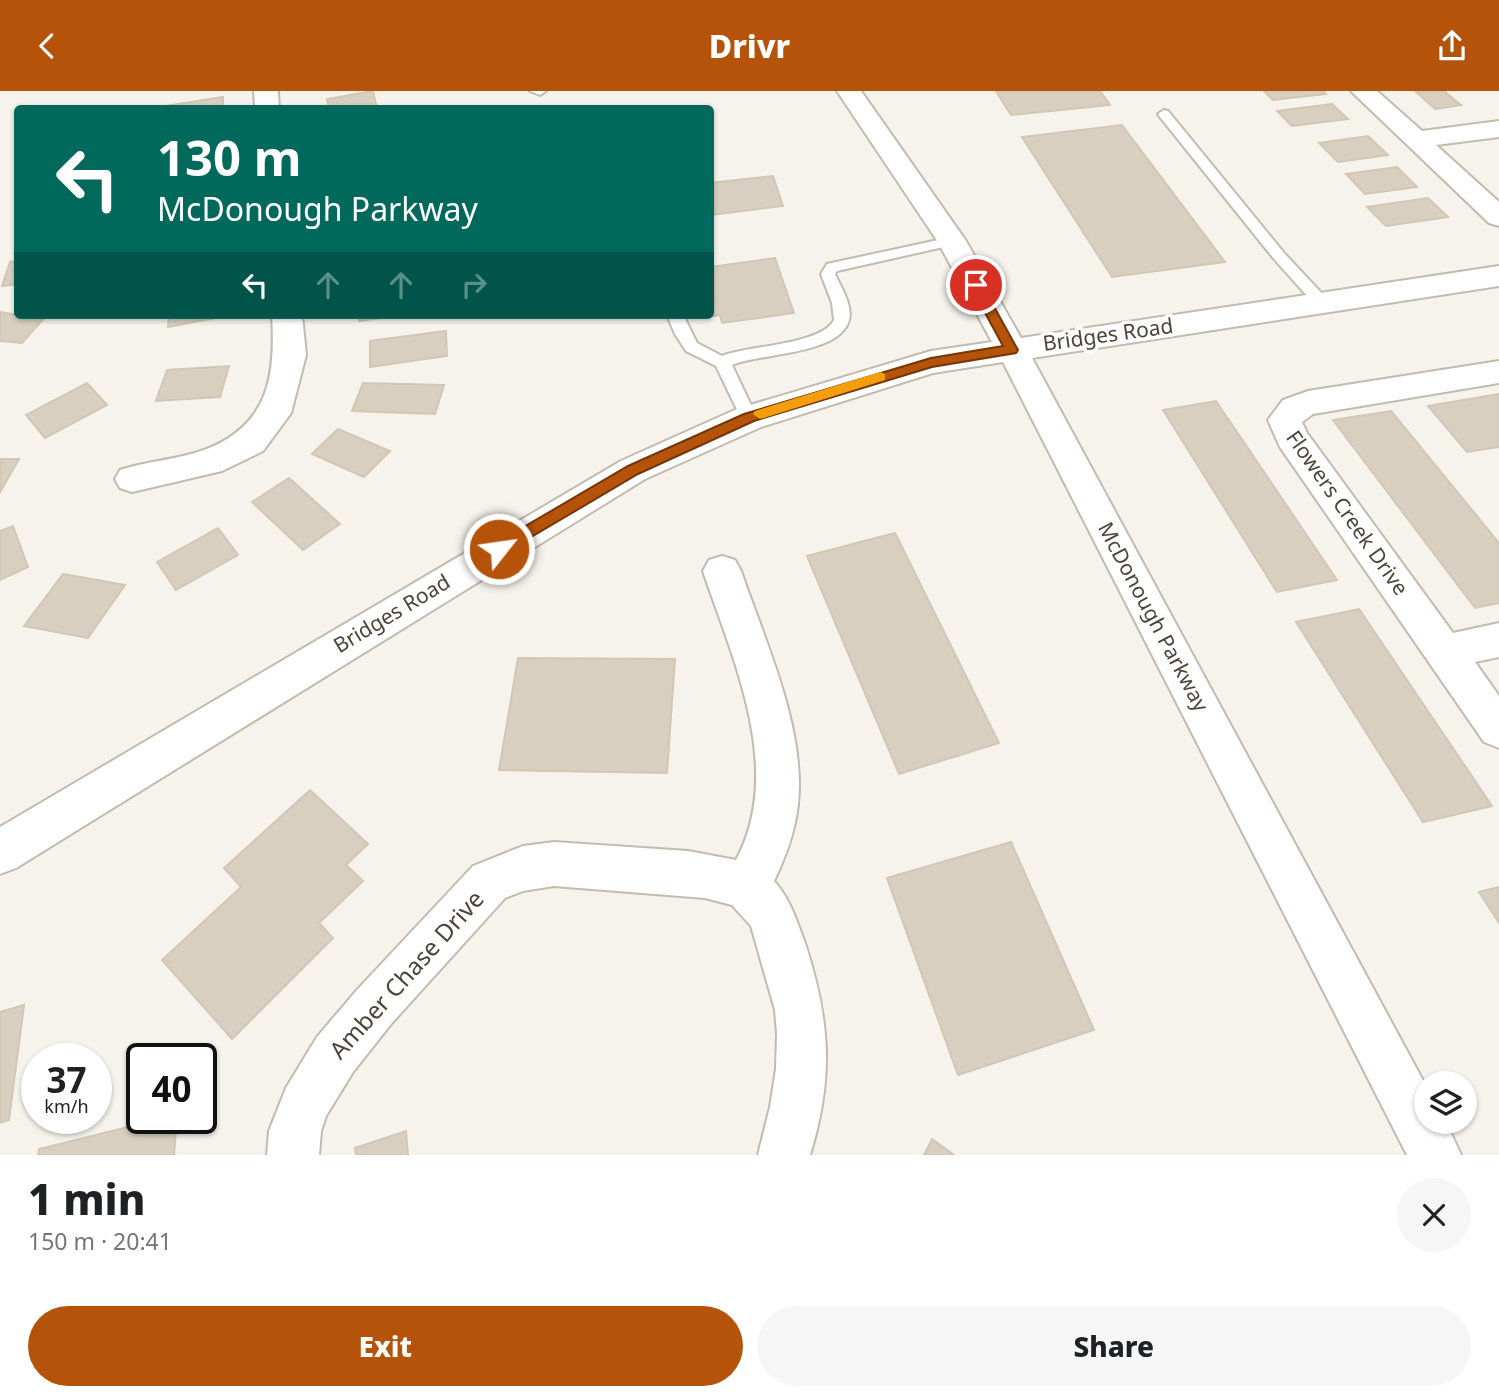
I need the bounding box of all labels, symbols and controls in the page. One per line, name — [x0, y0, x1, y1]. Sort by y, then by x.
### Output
text: Drivr — [709, 24, 790, 67]
icon: back — [28, 27, 66, 65]
icon: share — [1433, 27, 1471, 65]
text: 130 m — [157, 124, 302, 190]
icon: left — [42, 133, 133, 224]
text: McDonough Parkway — [157, 187, 478, 230]
pin — [946, 255, 1006, 315]
icon: left — [236, 266, 274, 304]
icon: ahead — [309, 266, 347, 304]
icon: ahead — [382, 266, 420, 304]
icon: right — [455, 266, 493, 304]
icon: arrive — [957, 266, 995, 304]
street label: Bridges Road — [1041, 311, 1175, 357]
street label: Flowers Creek Drive — [1280, 425, 1415, 600]
position arrow — [462, 512, 536, 586]
street label: McDonough Parkway — [1092, 517, 1216, 716]
street label: Bridges Road — [328, 567, 455, 659]
street label: Amber Chase Drive — [321, 883, 491, 1065]
speed limit sign: 40 — [126, 1043, 217, 1134]
text: 37 — [46, 1056, 87, 1103]
map controls — [1414, 1071, 1477, 1134]
button: layers — [1414, 1071, 1477, 1134]
text: km/h — [44, 1094, 89, 1118]
text: 1 min — [28, 1170, 145, 1227]
button: close — [1397, 1178, 1471, 1252]
text: 150 m · 20:41 — [28, 1225, 172, 1257]
button: Exit — [28, 1306, 743, 1386]
button: Share — [757, 1306, 1471, 1386]

